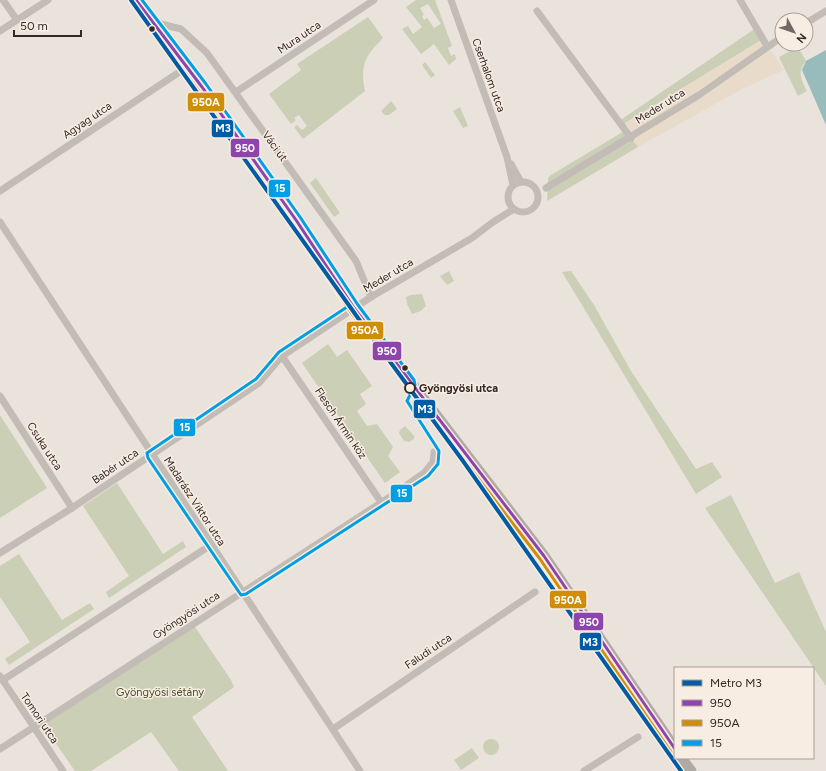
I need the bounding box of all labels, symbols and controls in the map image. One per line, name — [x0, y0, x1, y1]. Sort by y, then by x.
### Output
scale bar — [14, 12, 81, 38]
north arrow — [774, 12, 814, 52]
street label: Mura utca — [275, 18, 323, 57]
text: 50 m — [20, 19, 48, 33]
unlabelled marker — [147, 24, 157, 34]
text: N — [794, 31, 809, 46]
street label: Cserhalom utca — [469, 37, 508, 114]
street label: Meder utca — [633, 86, 687, 127]
line badge: 950A — [187, 92, 225, 112]
text: 950A — [192, 96, 220, 109]
street label: Agyag utca — [60, 99, 114, 141]
line badge: M3 — [211, 119, 234, 138]
text: M3 — [215, 122, 231, 135]
street label: Váci út — [259, 129, 290, 164]
line badge: 950 — [230, 138, 260, 158]
text: 950 — [235, 142, 255, 155]
line badge: 15 — [268, 179, 291, 198]
text: 15 — [274, 182, 286, 195]
street label: Meder utca — [361, 255, 416, 295]
line badge: 950A — [346, 321, 384, 340]
text: 950A — [351, 324, 379, 337]
line badge: 950 — [372, 341, 402, 361]
text: 950 — [377, 345, 397, 358]
unlabelled marker — [400, 363, 410, 373]
marker: Gyöngyösi utca — [404, 382, 416, 394]
place label: Gyöngyösi utca — [419, 382, 498, 395]
street label: Flesch Ármin köz — [312, 385, 369, 461]
line badge: M3 — [413, 399, 436, 419]
text: M3 — [417, 403, 433, 416]
line badge: 15 — [173, 418, 196, 437]
street label: Csuka utca — [24, 420, 65, 473]
text: 15 — [179, 421, 191, 434]
street label: Babér utca — [90, 446, 141, 487]
street label: Madarász Viktor utca — [161, 454, 228, 548]
line badge: 15 — [390, 484, 413, 503]
text: 15 — [396, 487, 408, 500]
street label: Gyöngyösi utca — [150, 589, 222, 642]
line badge: 950A — [549, 590, 587, 609]
text: 950A — [554, 594, 582, 607]
line badge: 950 — [573, 612, 604, 631]
text: 950 — [579, 616, 599, 629]
street label: Faludi utca — [402, 631, 454, 672]
line badge: M3 — [579, 632, 602, 651]
text: M3 — [582, 636, 598, 649]
legend — [674, 667, 814, 759]
text: Metro M3 — [710, 676, 762, 690]
park label: Gyöngyösi sétány — [116, 686, 204, 699]
street label: Tomori utca — [18, 690, 61, 746]
text: 950 — [710, 696, 732, 710]
text: 950A — [710, 716, 740, 730]
text: 15 — [710, 736, 722, 750]

